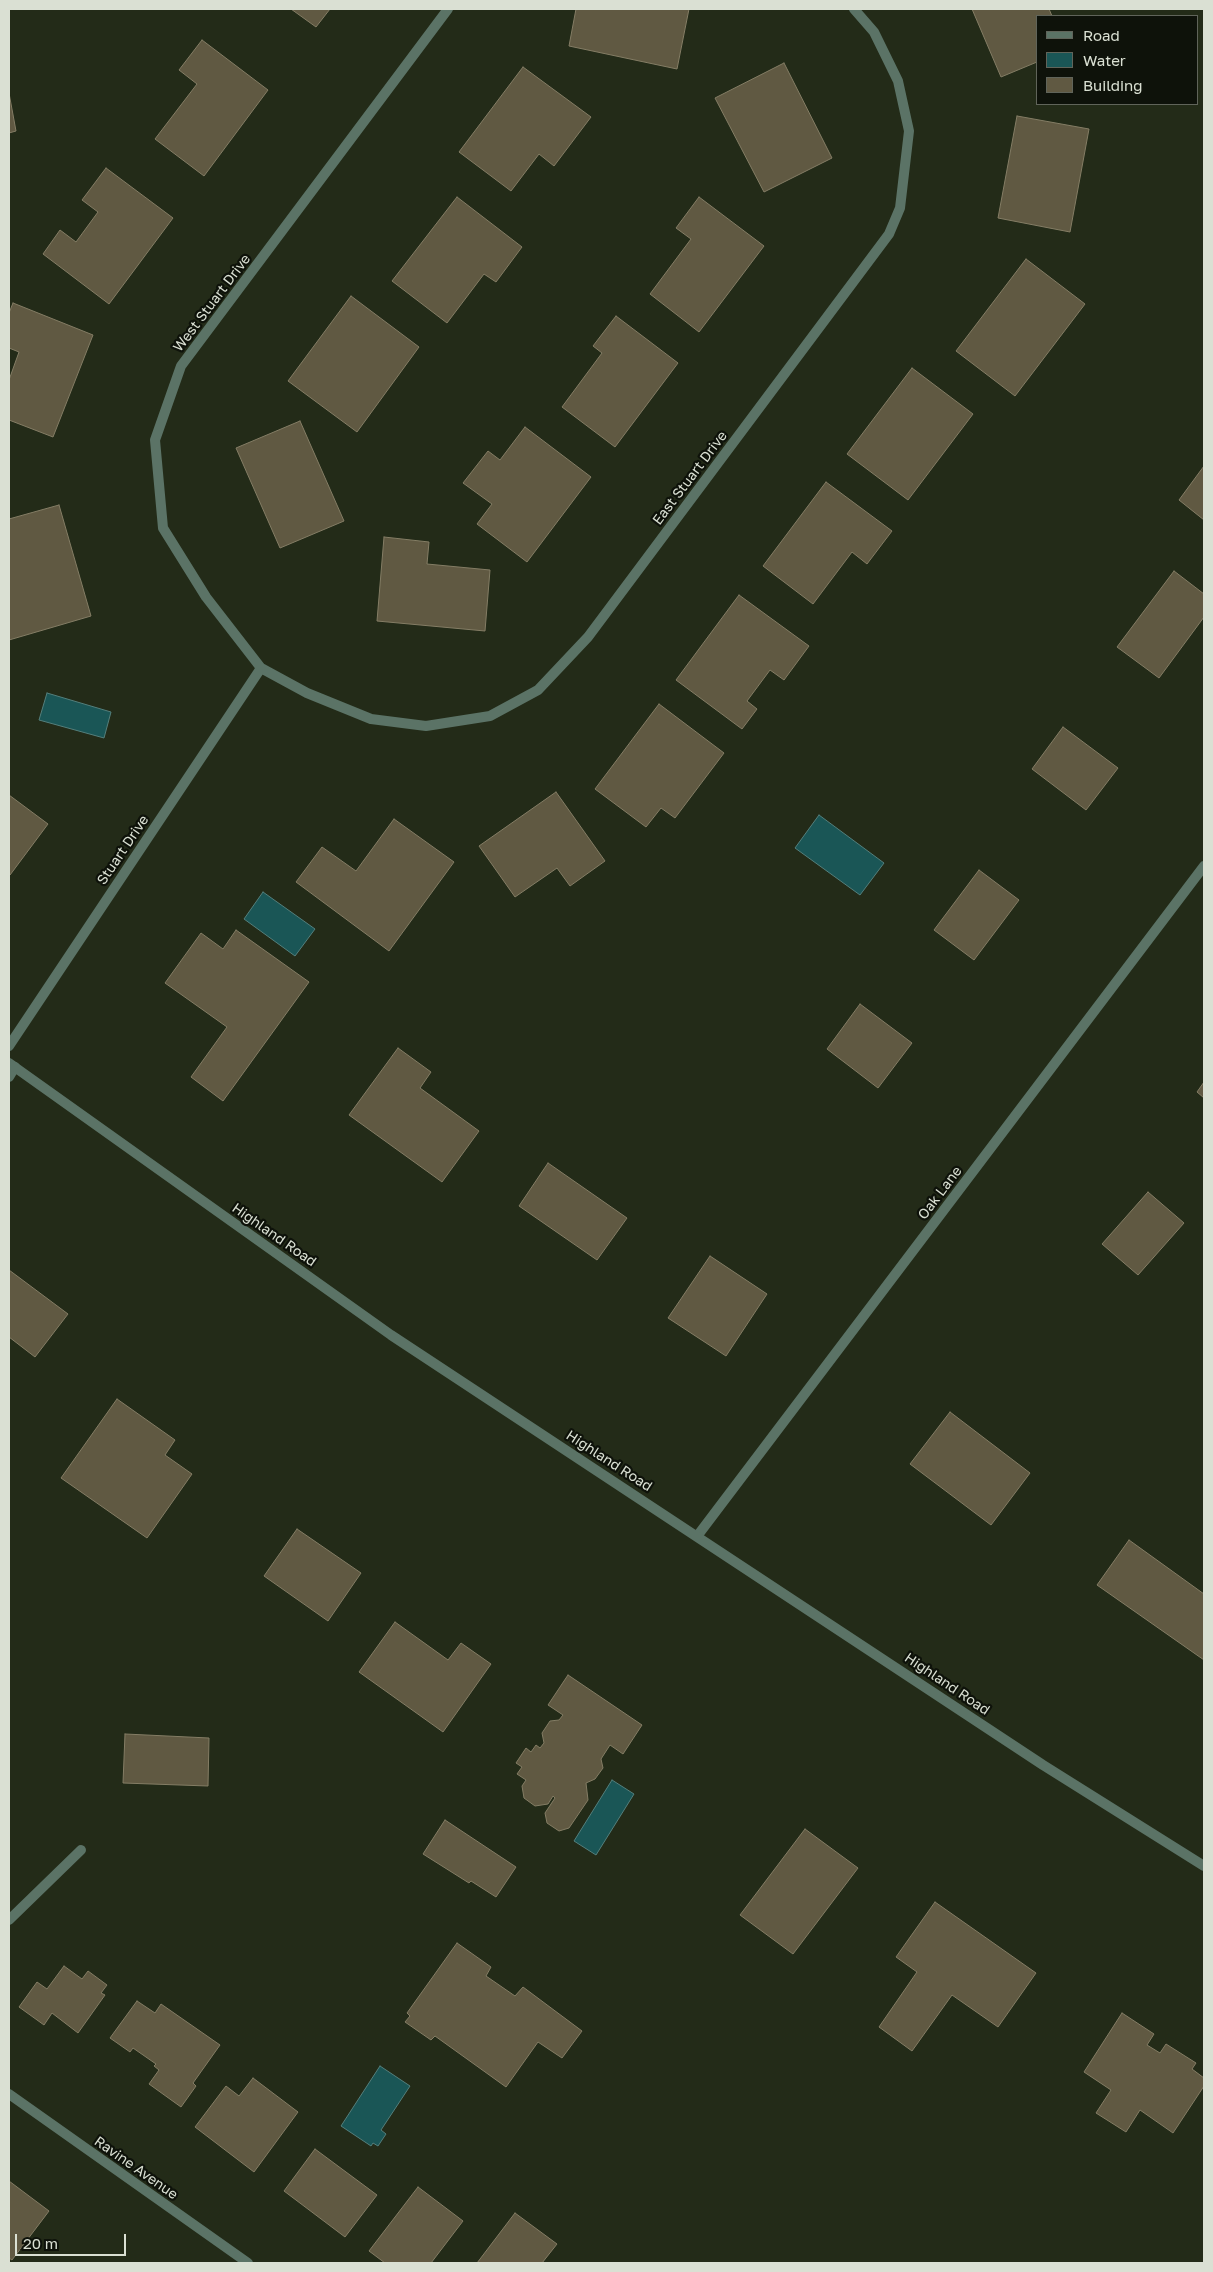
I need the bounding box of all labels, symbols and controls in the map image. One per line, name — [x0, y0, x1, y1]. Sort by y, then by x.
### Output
legend — [1036, 15, 1198, 105]
text: Road — [1083, 26, 1120, 44]
text: Water — [1083, 51, 1126, 69]
text: Building — [1083, 76, 1143, 94]
street label: West Stuart Drive — [170, 251, 254, 355]
street label: East Stuart Drive — [649, 428, 731, 528]
street label: Stuart Drive — [94, 812, 152, 888]
street label: Oak Lane — [915, 1163, 965, 1223]
street label: Highland Road — [229, 1200, 319, 1270]
street label: Highland Road — [563, 1427, 655, 1495]
street label: Highland Road — [901, 1649, 993, 1719]
street label: Ravine Avenue — [91, 2133, 181, 2203]
scale bar — [18, 2224, 129, 2256]
text: 20 m — [23, 2234, 58, 2252]

